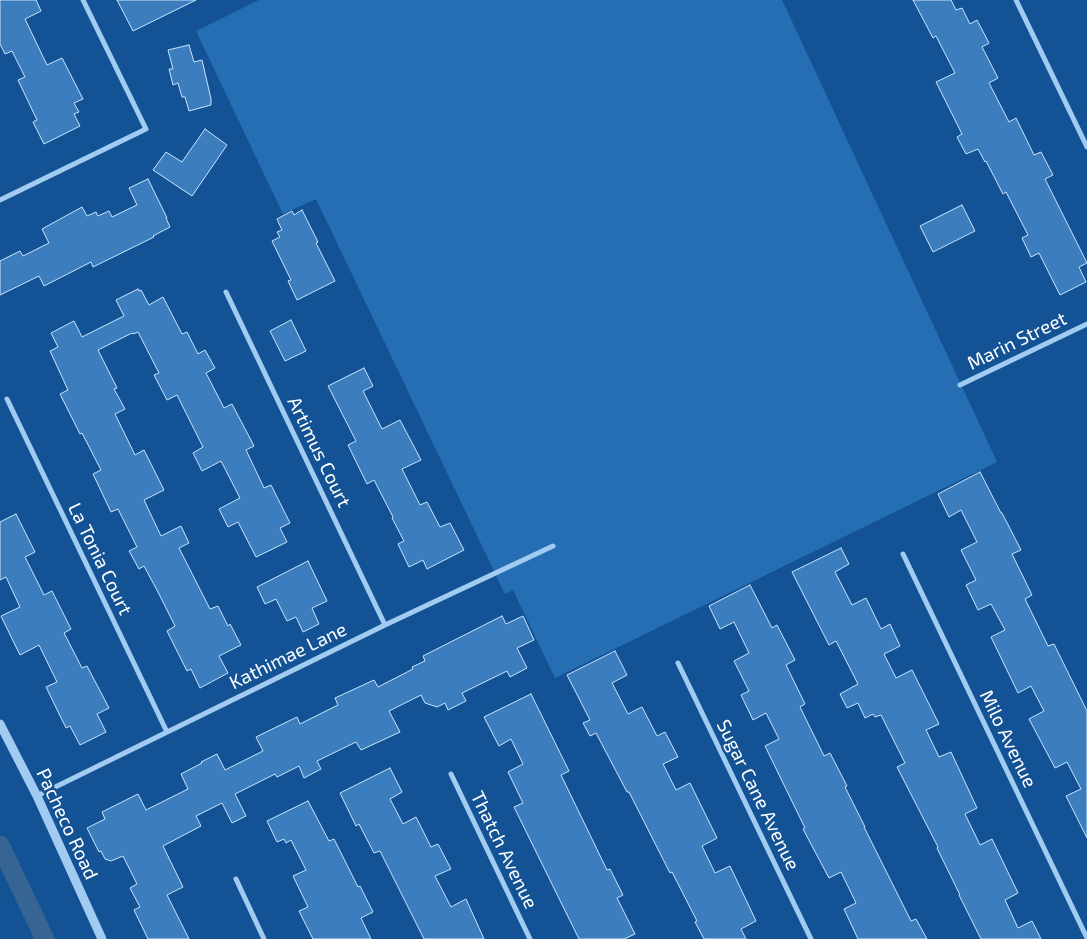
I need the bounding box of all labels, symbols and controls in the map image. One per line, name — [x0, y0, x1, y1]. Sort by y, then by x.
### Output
street label: Marin Street — [964, 307, 1070, 375]
street label: Artimus Court — [282, 393, 356, 511]
street label: La Tonia Court — [63, 499, 137, 619]
street label: Kathimae Lane — [226, 618, 350, 694]
street label: Milo Avenue — [975, 686, 1041, 792]
street label: Sugar Cane Avenue — [712, 716, 804, 874]
street label: Pacheco Road — [31, 765, 103, 883]
street label: Thatch Avenue — [466, 787, 542, 913]

